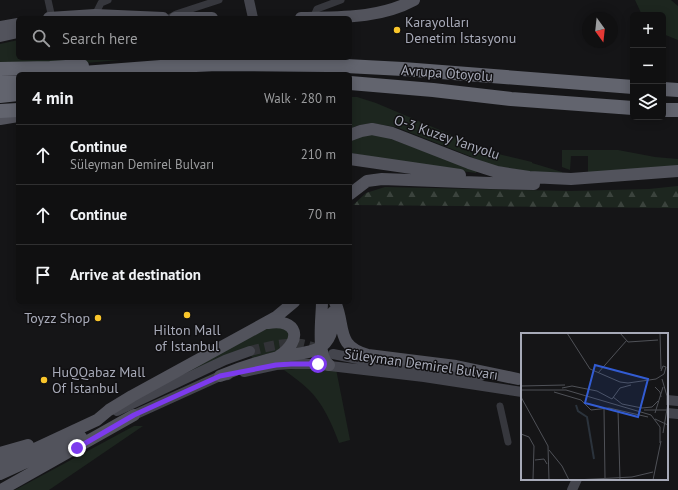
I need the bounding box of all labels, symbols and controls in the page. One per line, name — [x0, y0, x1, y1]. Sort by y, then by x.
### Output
north arrow — [582, 12, 618, 48]
map controls — [630, 12, 666, 120]
button: + — [630, 12, 666, 48]
place label: Karayolları Denetim İstasyonu — [405, 13, 516, 47]
search box — [16, 16, 352, 60]
marker: Karayolları Denetim İstasyonu — [392, 25, 402, 35]
icon: search — [30, 27, 52, 49]
text: Search here — [62, 29, 138, 48]
button: − — [630, 48, 666, 84]
street label: Avrupa Otoyolu — [400, 61, 494, 85]
button: layers — [630, 84, 666, 120]
text: 4 min — [32, 87, 73, 109]
text: Walk · 280 m — [264, 90, 336, 107]
street label: O-3 Kuzey Yanyolu — [392, 110, 502, 164]
text: Continue — [70, 137, 127, 156]
icon: ahead — [32, 144, 54, 166]
text: 210 m — [301, 146, 336, 163]
text: Süleyman Demirel Bulvarı — [70, 156, 214, 173]
icon: ahead — [32, 204, 54, 226]
text: Continue — [70, 205, 127, 224]
text: 70 m — [308, 206, 336, 223]
icon: arrive — [32, 264, 54, 286]
text: Arrive at destination — [70, 265, 201, 284]
place label: Toyzz Shop — [24, 309, 90, 327]
marker: Hilton Mall of Istanbul — [182, 310, 192, 320]
marker: Toyzz Shop — [93, 313, 103, 323]
place label: Hilton Mall of Istanbul — [154, 321, 220, 355]
inset map — [521, 333, 668, 480]
street label: Süleyman Demirel Bulvarı — [343, 344, 499, 384]
route start — [309, 355, 327, 373]
place label: HuQQabaz Mall Of İstanbul — [52, 363, 145, 397]
marker: HuQQabaz Mall Of İstanbul — [39, 375, 49, 385]
route end — [68, 439, 86, 457]

